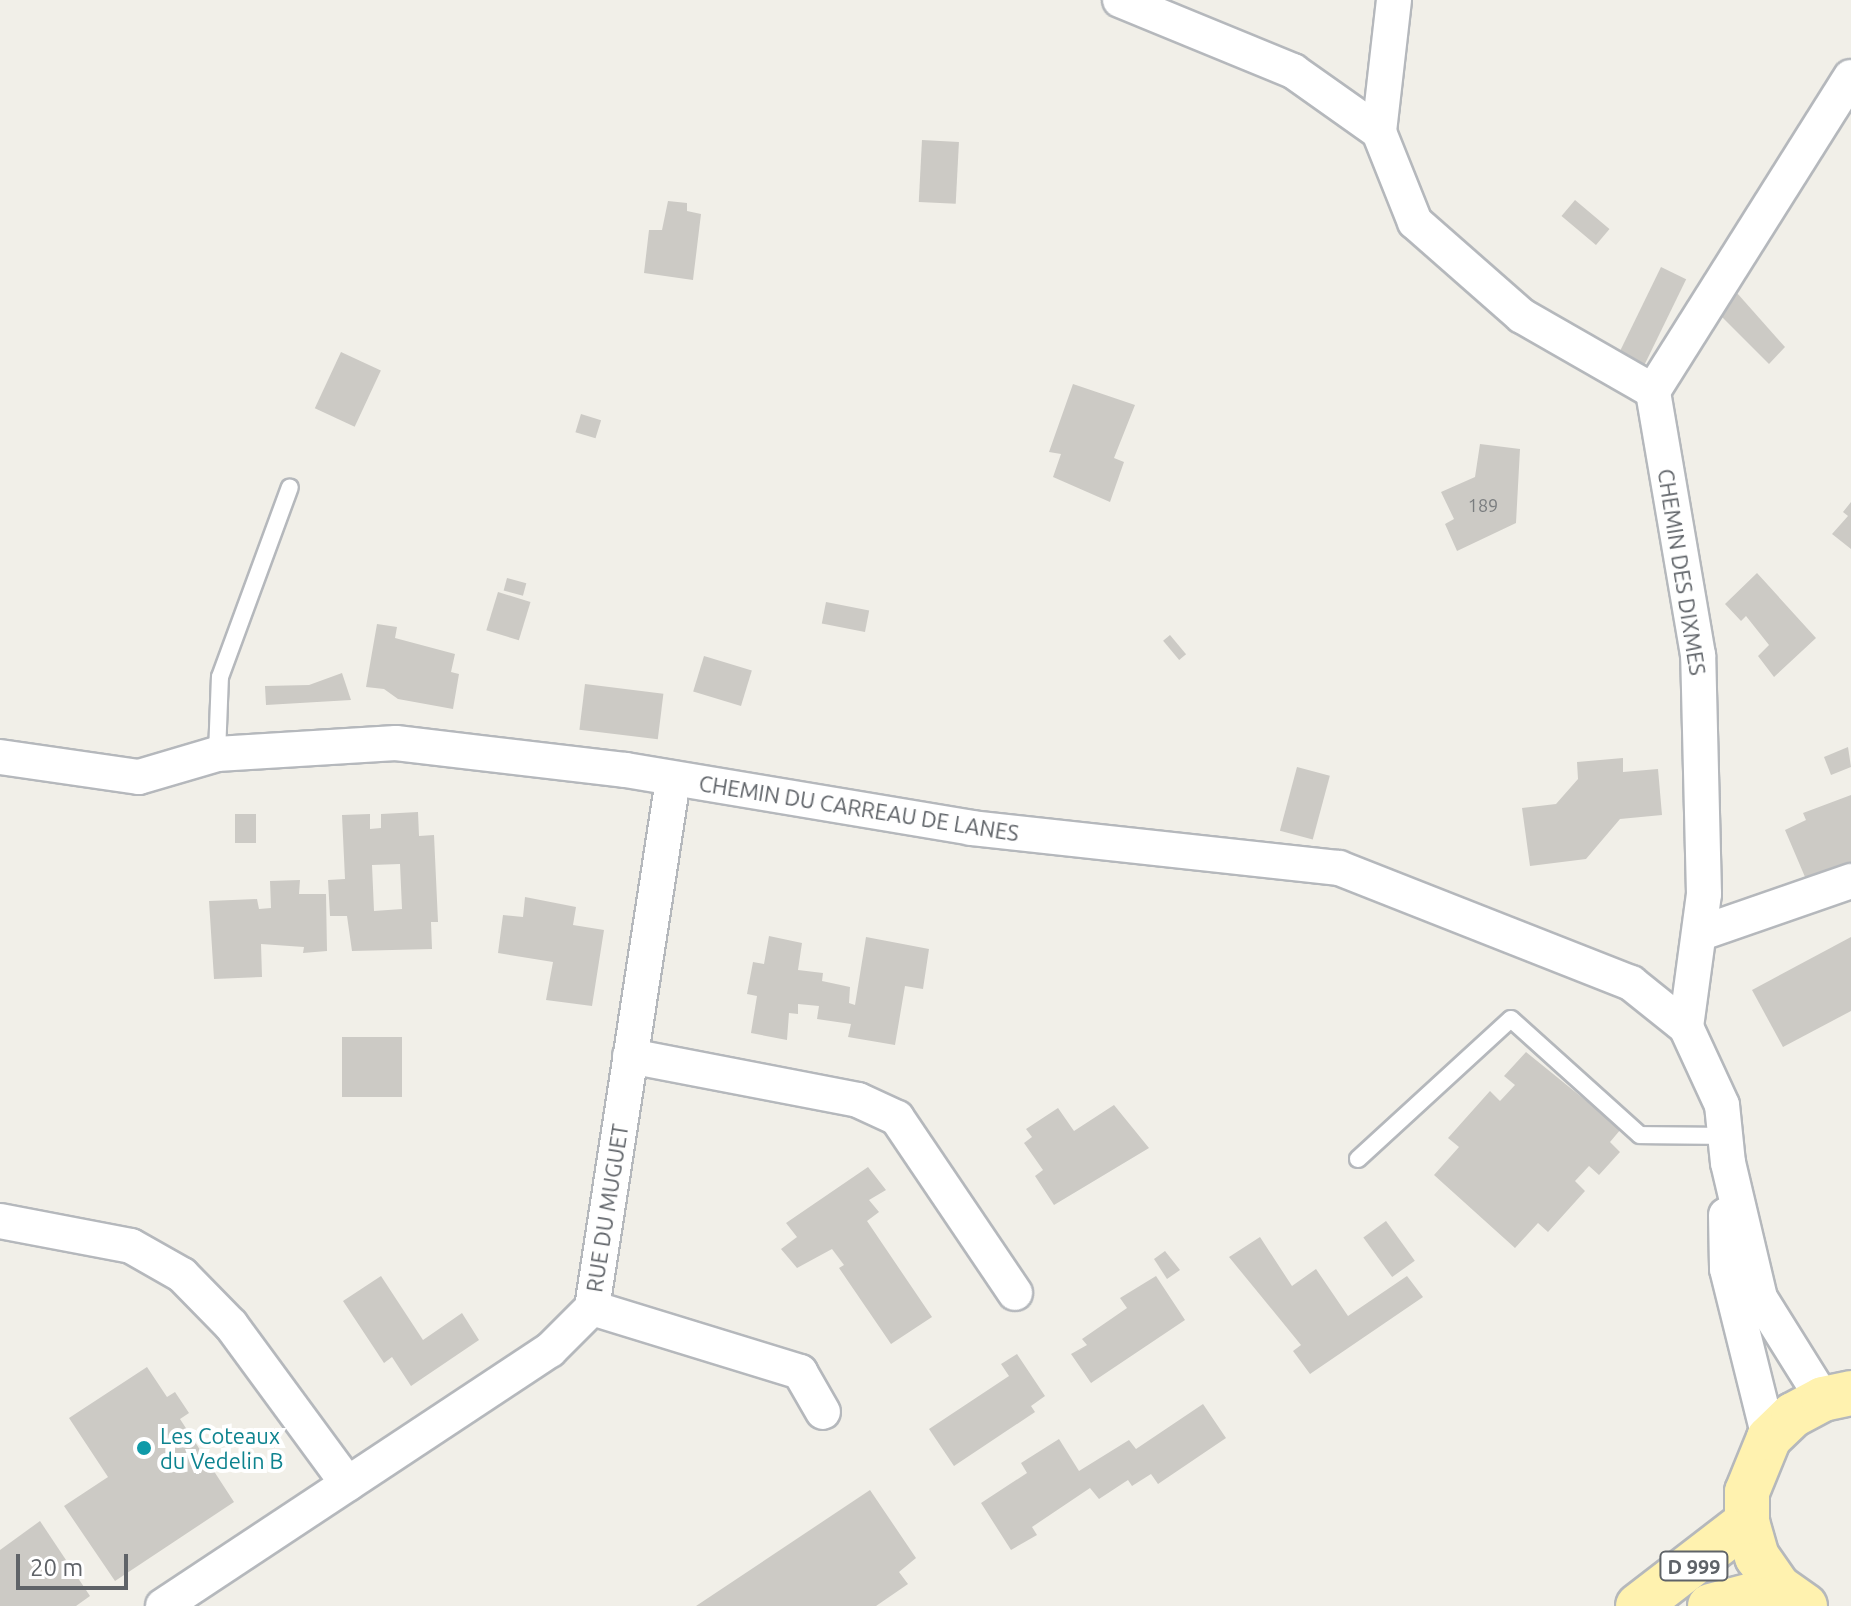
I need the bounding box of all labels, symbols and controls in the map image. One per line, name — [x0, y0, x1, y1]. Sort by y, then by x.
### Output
street label: CHEMIN DES DIXMES — [1653, 467, 1711, 677]
house number: 189 — [1468, 494, 1498, 516]
street label: CHEMIN DU CARREAU DE LANES — [697, 770, 1021, 846]
street label: RUE DU MUGUET — [581, 1122, 633, 1294]
place label: Les Coteaux du Vedelin B — [160, 1422, 283, 1474]
marker: Les Coteaux du Vedelin B — [135, 1439, 153, 1457]
scale bar — [20, 1538, 132, 1588]
road number: D 999 — [1658, 1550, 1730, 1582]
text: 20 m — [30, 1554, 83, 1581]

